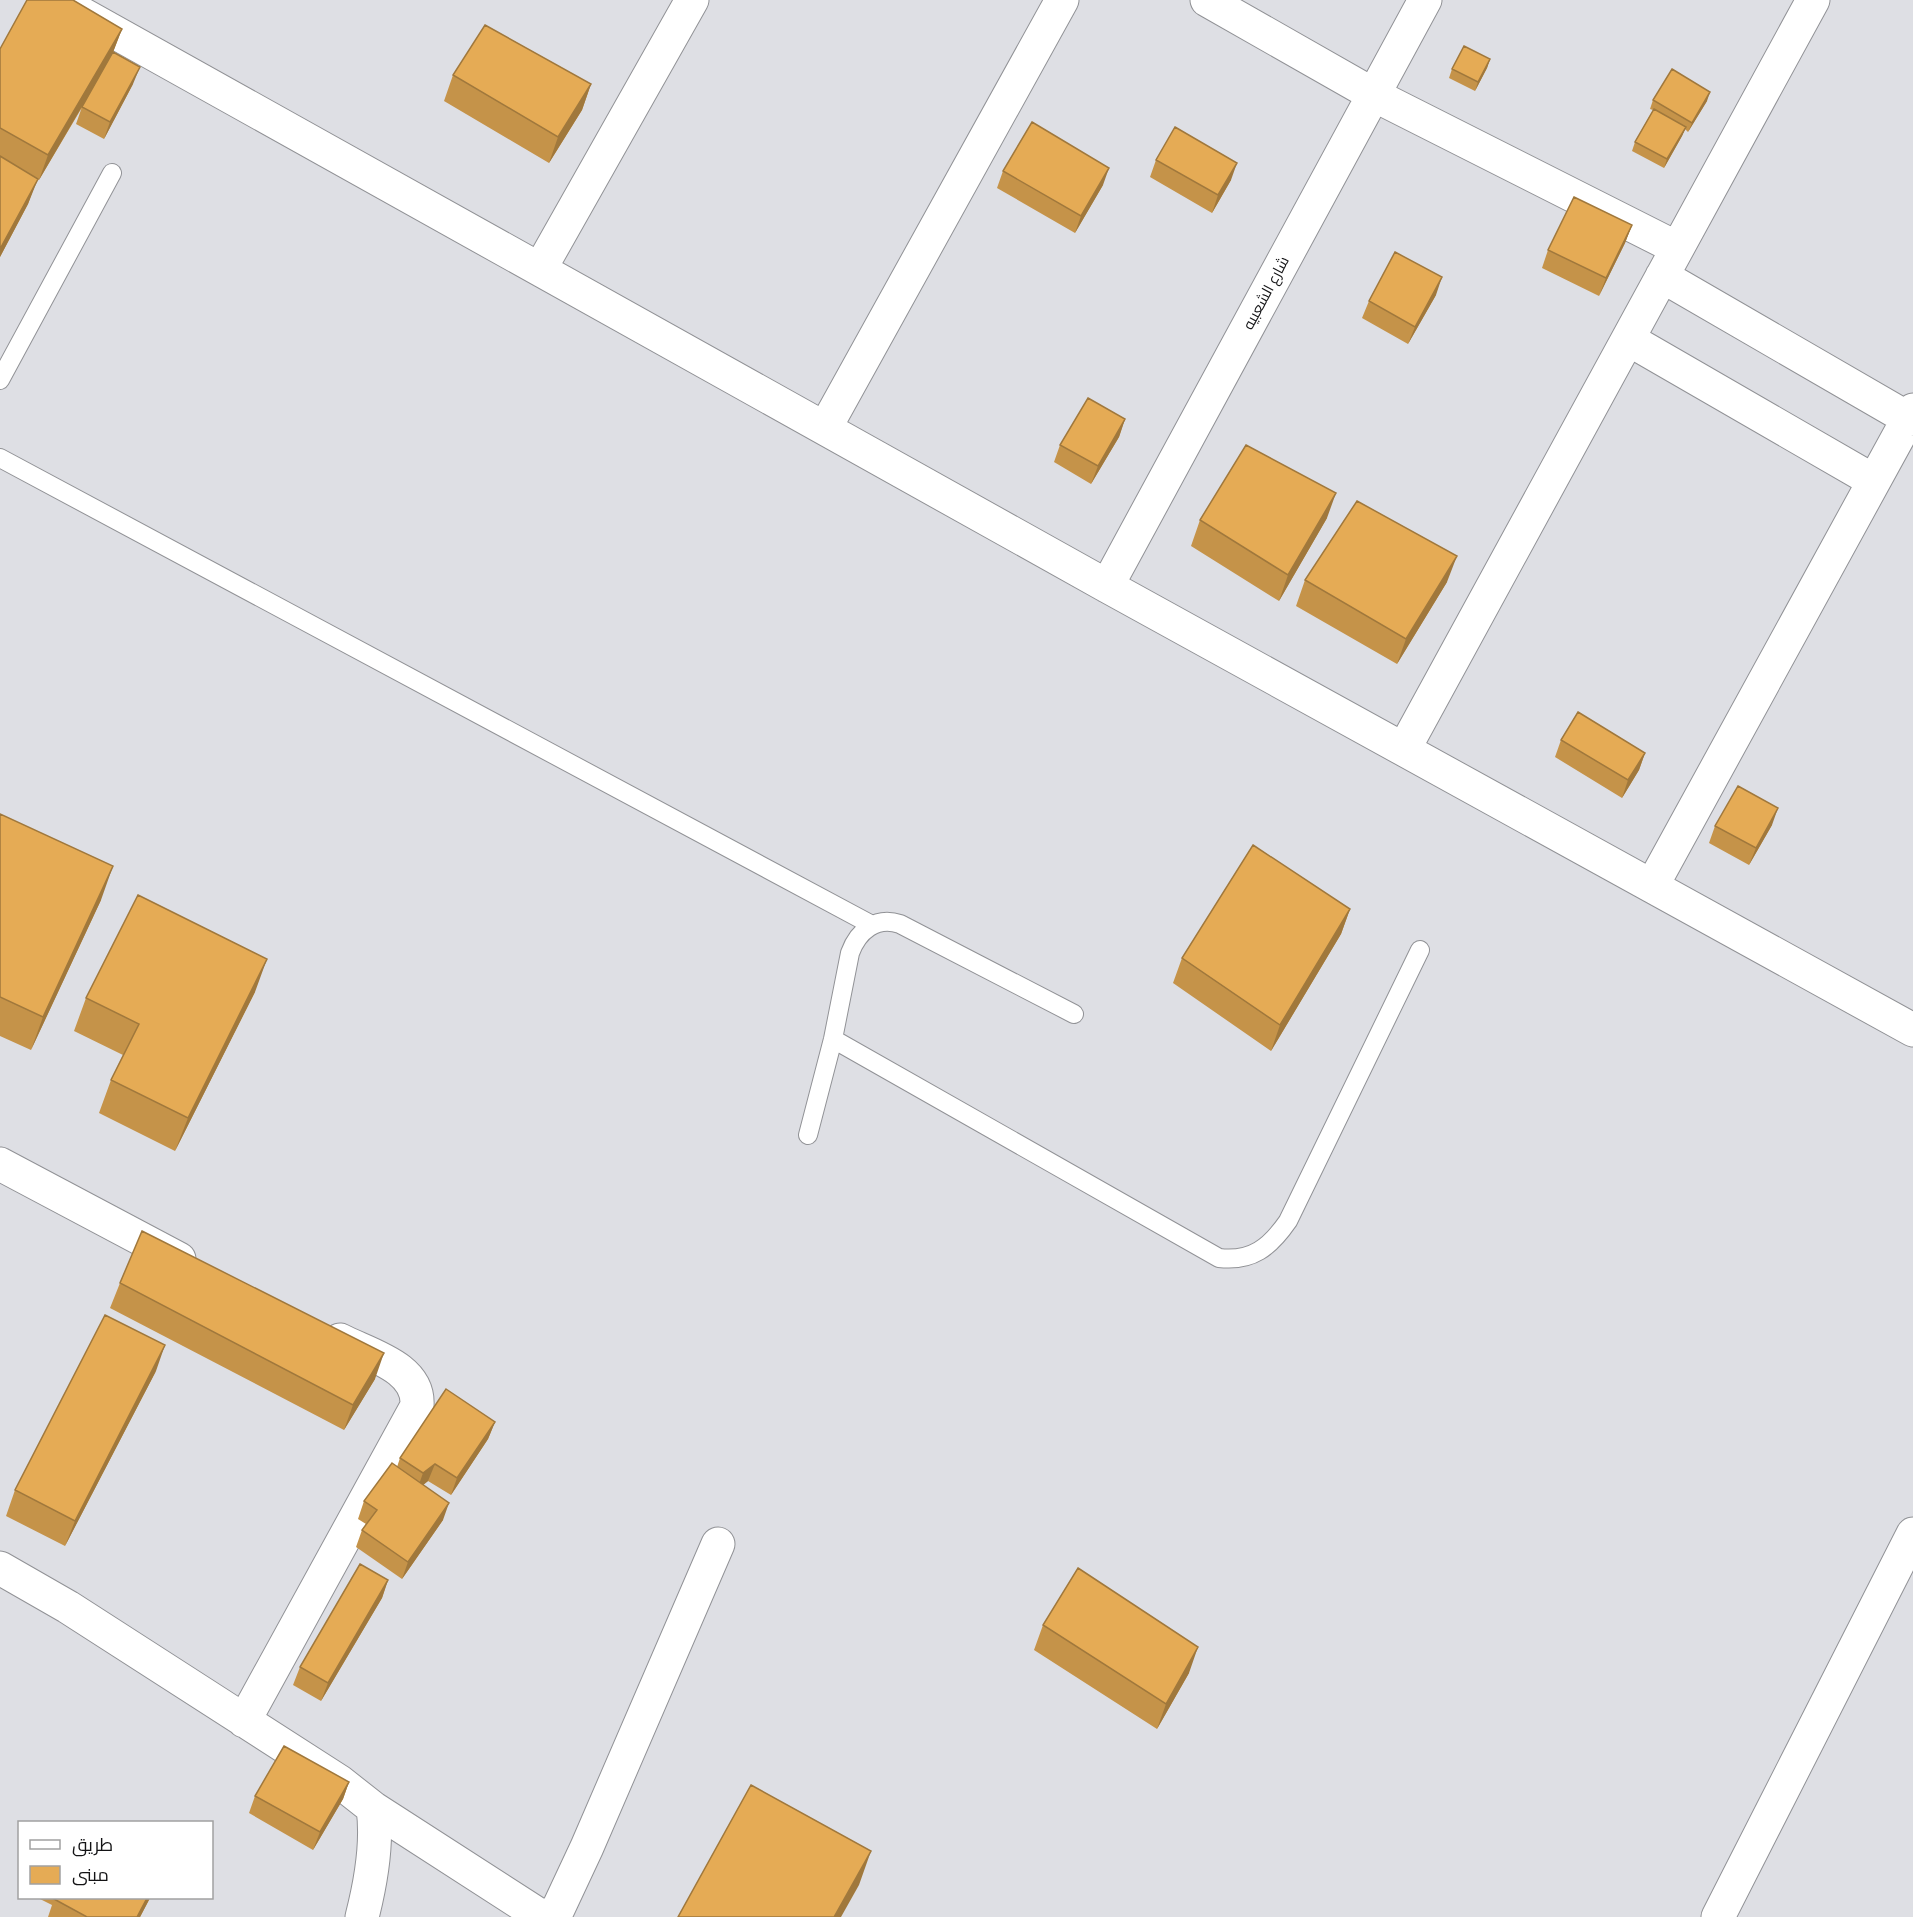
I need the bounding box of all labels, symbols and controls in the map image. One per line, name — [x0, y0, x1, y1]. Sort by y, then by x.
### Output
street label: شارع الشعبيه — [1237, 252, 1295, 334]
legend — [18, 1821, 213, 1899]
text: طريق — [72, 1831, 113, 1858]
text: مبنى — [72, 1861, 109, 1888]

